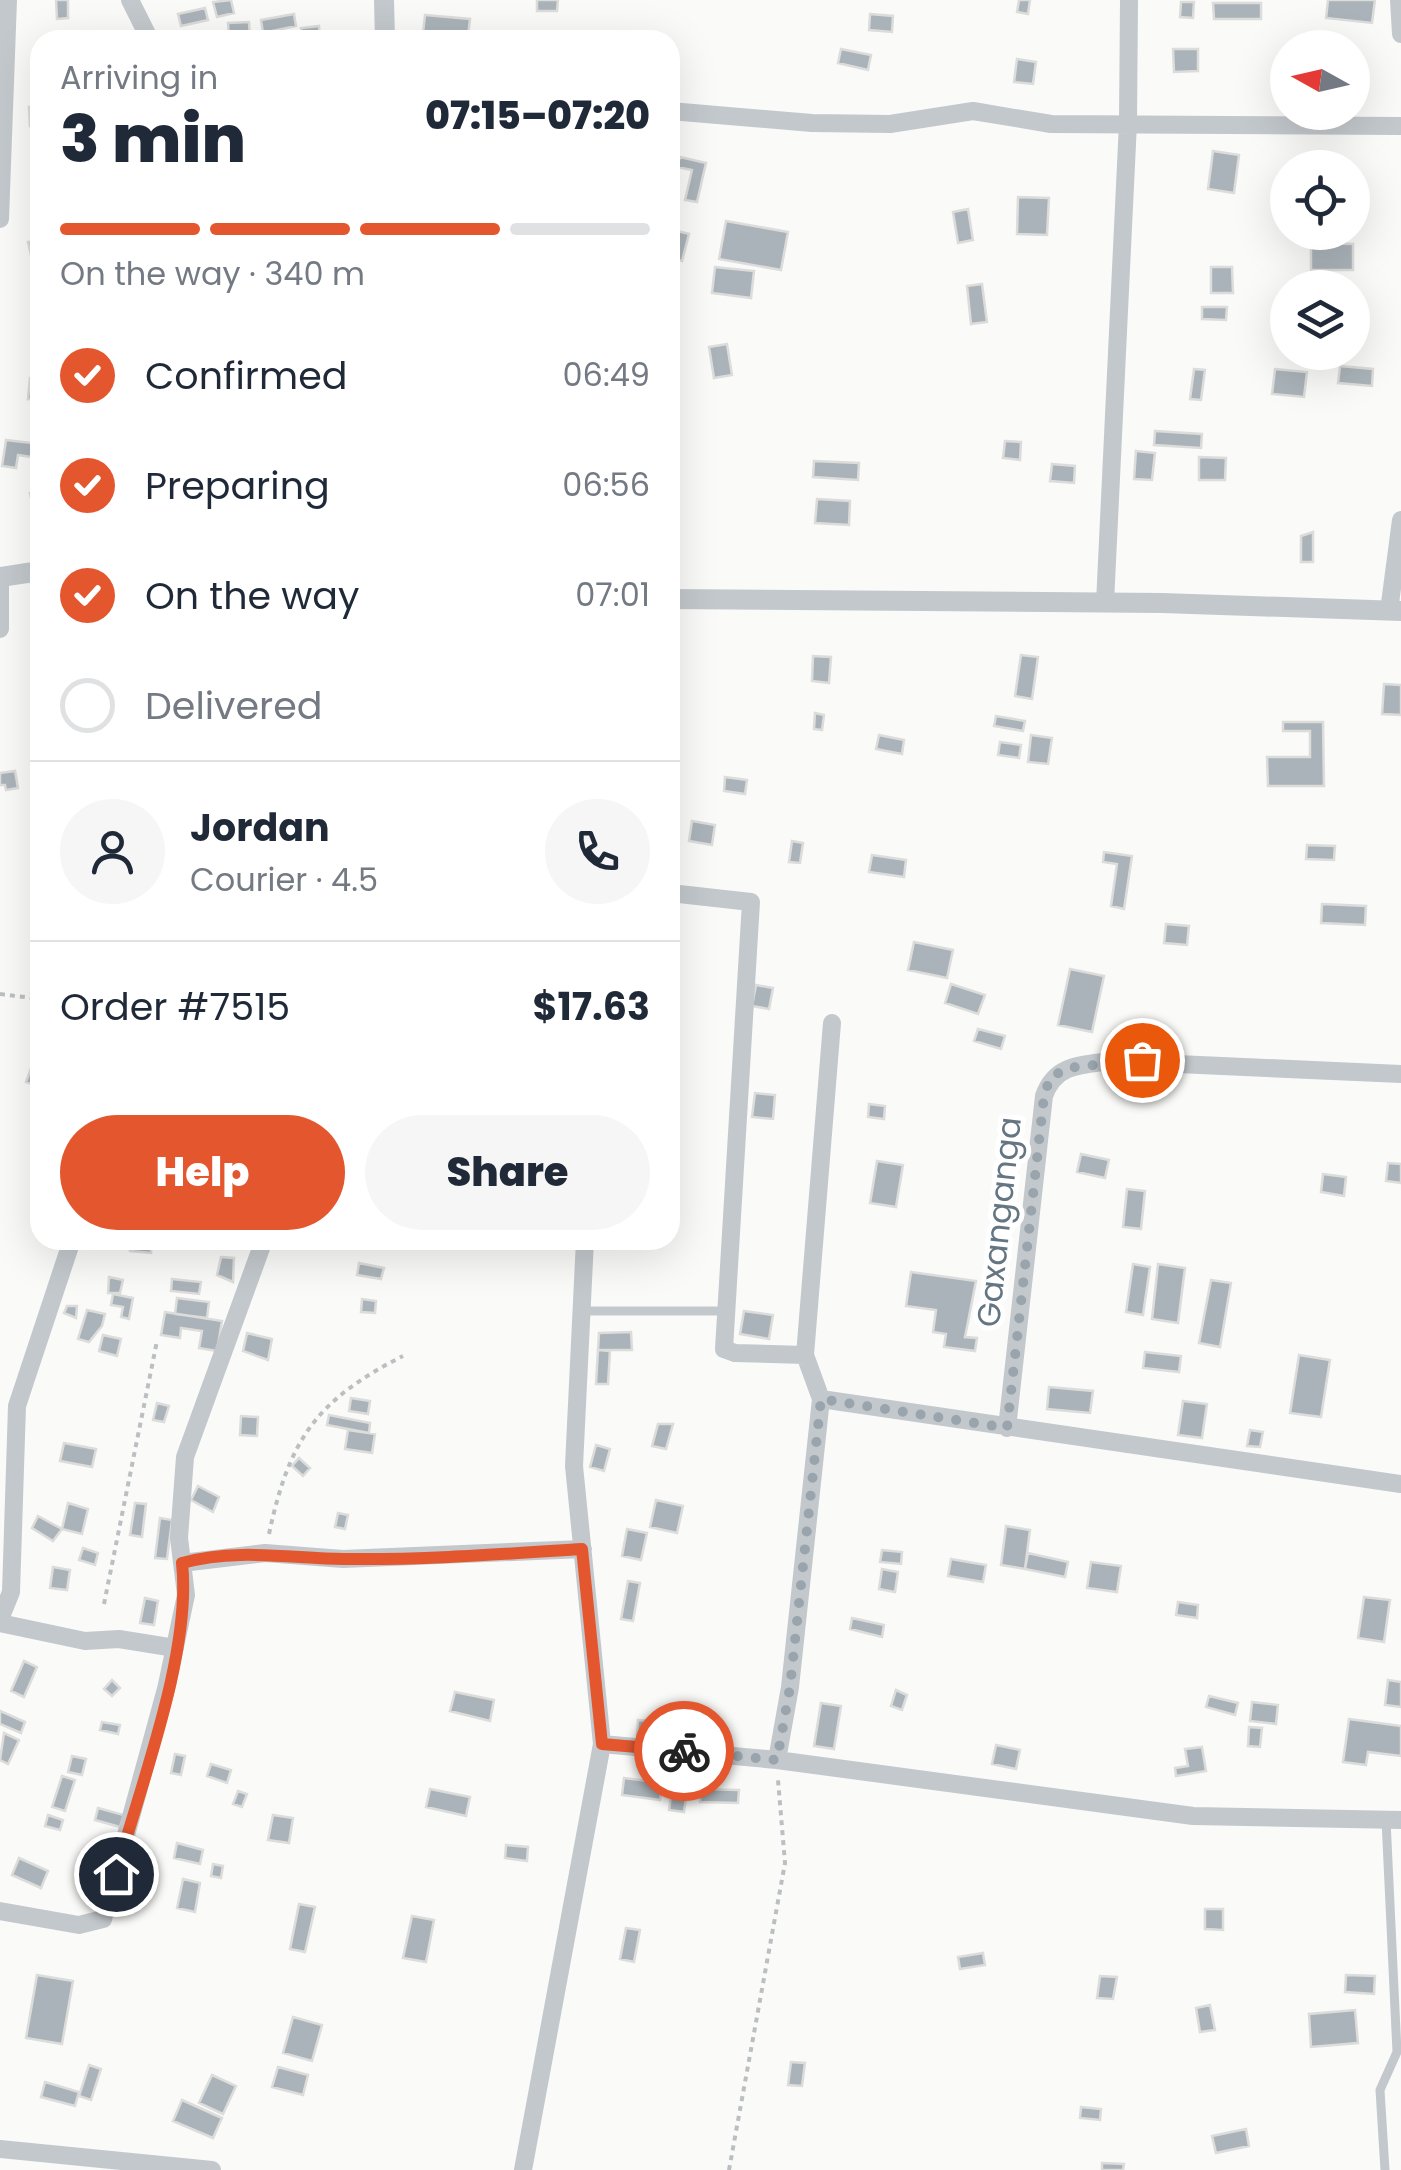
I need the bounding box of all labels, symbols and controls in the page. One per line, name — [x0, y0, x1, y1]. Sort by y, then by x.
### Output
north arrow — [1270, 30, 1370, 130]
map controls — [1270, 30, 1370, 370]
text: Arriving in — [60, 55, 218, 100]
text: 07:15–07:20 — [425, 89, 650, 142]
text: 3 min — [60, 94, 246, 185]
button: locate — [1270, 150, 1370, 250]
text: On the way · 340 m — [60, 251, 365, 296]
button: layers — [1270, 270, 1370, 370]
icon: check — [60, 348, 115, 403]
text: Confirmed — [145, 349, 347, 402]
text: 06:49 — [562, 352, 650, 397]
icon: check — [60, 458, 115, 513]
text: Preparing — [145, 459, 330, 512]
text: 06:56 — [562, 462, 650, 507]
icon: check — [60, 568, 115, 623]
text: On the way — [145, 569, 359, 622]
text: 07:01 — [575, 572, 650, 617]
text: Delivered — [145, 679, 322, 732]
button: person — [60, 799, 165, 904]
button: phone — [545, 799, 650, 904]
text: Jordan — [190, 801, 330, 854]
text: Courier · 4.5 — [190, 857, 378, 902]
text: Order #7515 — [60, 980, 290, 1033]
text: $17.63 — [532, 980, 650, 1033]
pin — [1100, 1018, 1185, 1103]
icon: bag — [1115, 1033, 1170, 1088]
button: Help — [60, 1115, 345, 1230]
button: Share — [365, 1115, 650, 1230]
street label: Gaxanganga — [965, 1115, 1032, 1329]
courier — [634, 1701, 734, 1801]
icon: bike — [657, 1724, 712, 1779]
pin — [74, 1832, 159, 1917]
icon: home — [89, 1847, 144, 1902]

